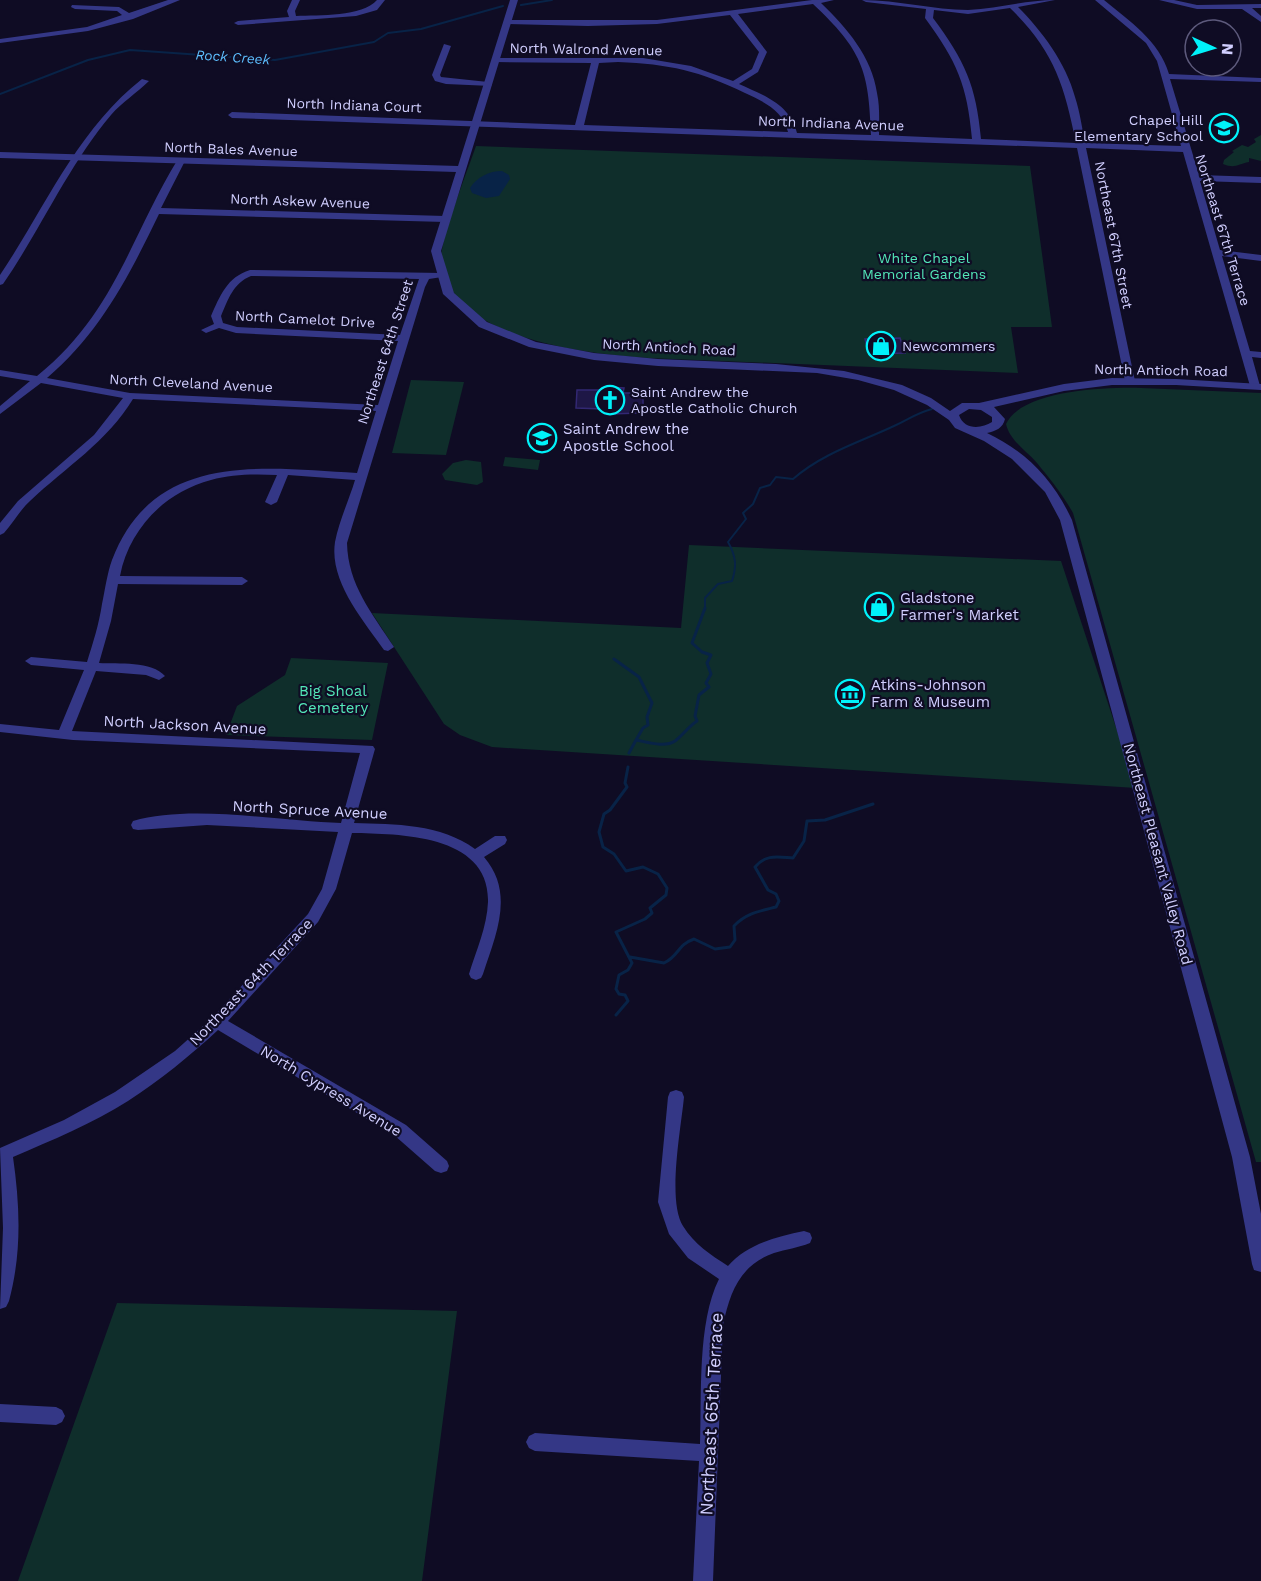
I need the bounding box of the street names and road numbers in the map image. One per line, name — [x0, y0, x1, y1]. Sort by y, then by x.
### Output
street label: North Walrond Avenue — [509, 40, 663, 58]
street label: North Indiana Court — [286, 95, 422, 115]
street label: North Indiana Avenue — [758, 112, 904, 134]
street label: North Bales Avenue — [164, 139, 298, 159]
street label: Northeast 67th Terrace — [1192, 152, 1254, 308]
street label: Northeast 67th Street — [1092, 160, 1136, 310]
street label: North Askew Avenue — [230, 191, 370, 211]
street label: Northeast 64th Street — [354, 278, 416, 426]
street label: North Camelot Drive — [235, 307, 375, 331]
street label: North Antioch Road — [602, 336, 736, 358]
street label: North Antioch Road — [1094, 361, 1228, 379]
street label: North Cleveland Avenue — [109, 371, 273, 395]
street label: North Jackson Avenue — [103, 712, 267, 738]
street label: Northeast Pleasant Valley Road — [1120, 741, 1196, 967]
street label: North Spruce Avenue — [232, 797, 388, 823]
street label: Northeast 64th Terrace — [186, 915, 316, 1049]
street label: North Cypress Avenue — [257, 1042, 405, 1140]
street label: Northeast 65th Terrace — [695, 1312, 727, 1516]

